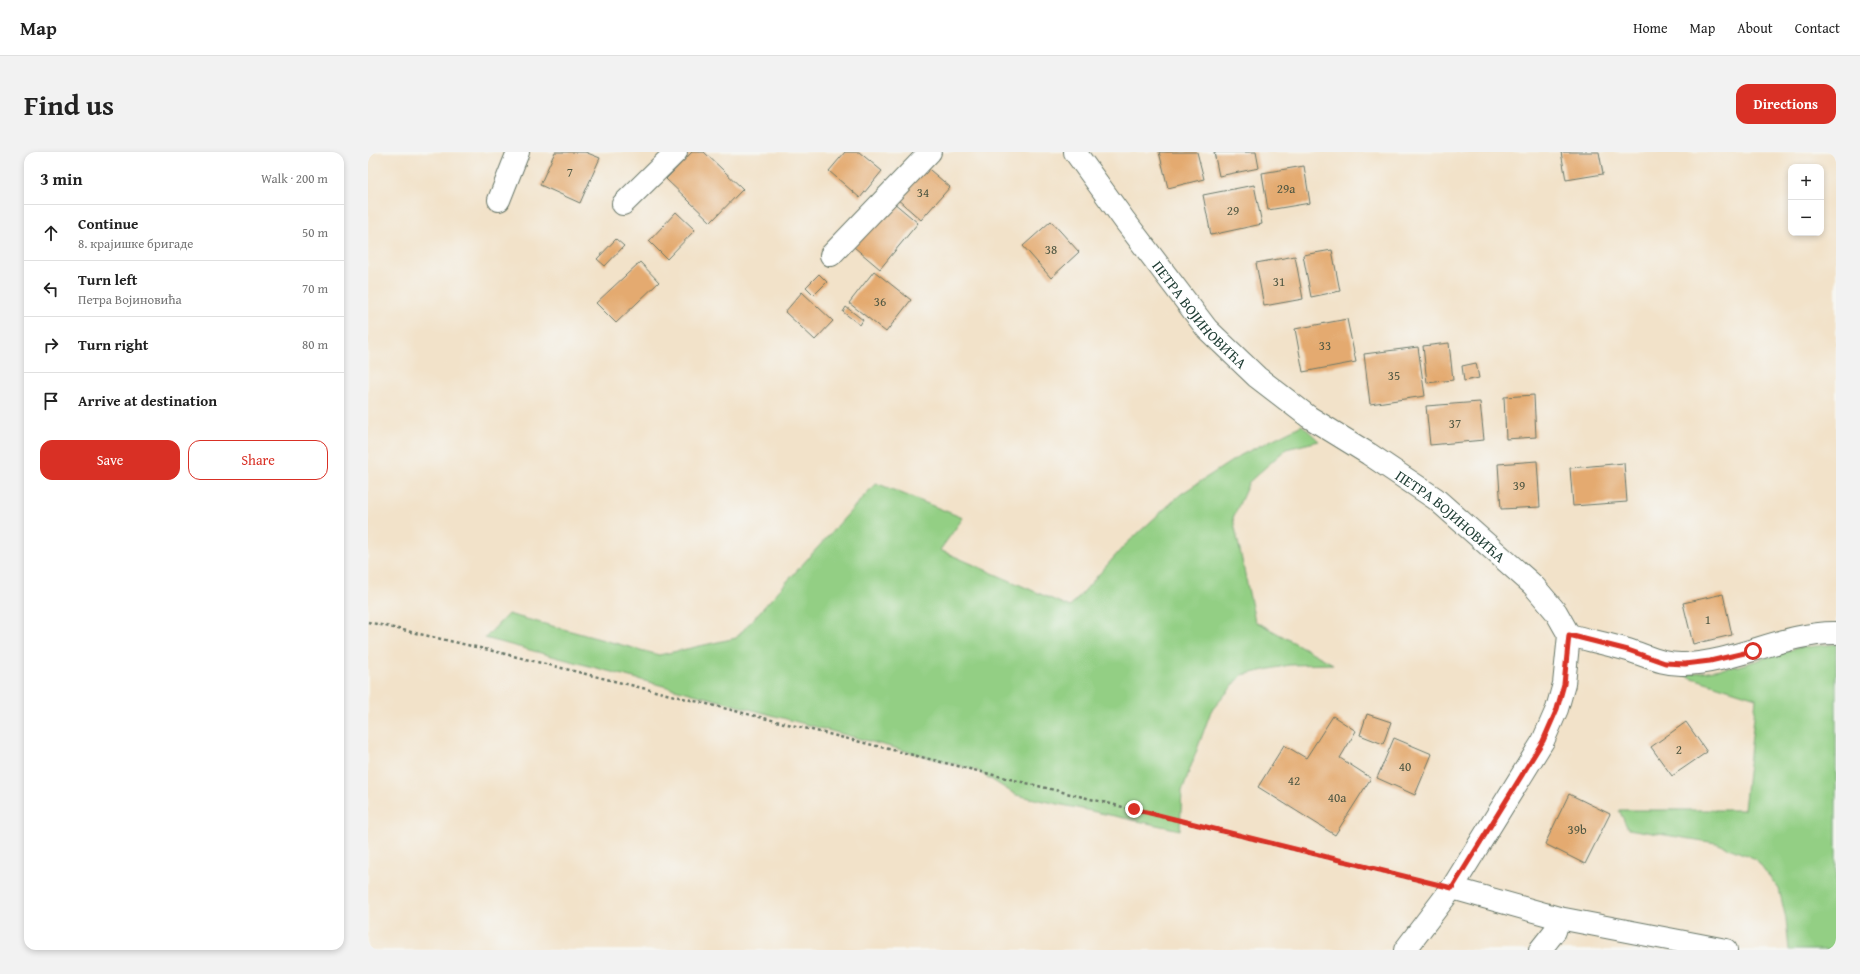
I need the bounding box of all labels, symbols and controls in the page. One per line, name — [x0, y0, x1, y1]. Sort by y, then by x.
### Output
text: Map — [20, 14, 57, 42]
text: Home — [1633, 18, 1668, 38]
text: Map — [1690, 18, 1715, 38]
text: About — [1737, 18, 1773, 38]
text: Contact — [1795, 18, 1840, 38]
text: Find us — [24, 84, 114, 125]
button: Directions — [1736, 84, 1836, 124]
house number: 7 — [567, 163, 573, 182]
map controls — [1788, 164, 1824, 236]
button: + — [1788, 164, 1824, 200]
text: 3 min — [40, 166, 82, 191]
text: Walk · 200 m — [261, 169, 328, 188]
house number: 29a — [1277, 179, 1296, 198]
house number: 34 — [917, 183, 929, 202]
button: − — [1788, 200, 1824, 236]
house number: 29 — [1227, 201, 1239, 220]
text: Continue — [78, 213, 139, 234]
icon: ahead — [40, 222, 62, 244]
text: 50 m — [302, 223, 328, 242]
text: 8. крајишке бригаде — [78, 234, 193, 253]
house number: 38 — [1045, 240, 1057, 259]
street label: ПЕТРА ВОЈИНОВИЋА — [1148, 256, 1252, 373]
text: Turn left — [78, 269, 137, 290]
house number: 31 — [1273, 272, 1285, 291]
icon: left — [40, 278, 62, 300]
text: 70 m — [302, 279, 328, 298]
text: Петра Војиновића — [78, 290, 182, 309]
house number: 36 — [874, 292, 886, 311]
icon: right — [40, 334, 62, 356]
text: Turn right — [78, 334, 149, 355]
text: 80 m — [302, 335, 328, 354]
house number: 33 — [1319, 336, 1331, 355]
house number: 35 — [1388, 366, 1400, 385]
icon: arrive — [40, 390, 62, 412]
text: Arrive at destination — [78, 390, 217, 411]
house number: 37 — [1449, 414, 1461, 433]
button: Save — [40, 440, 180, 480]
button: Share — [188, 440, 328, 480]
street label: ПЕТРА ВОЈИНОВИЋА — [1392, 465, 1511, 567]
house number: 39 — [1513, 476, 1525, 495]
house number: 1 — [1705, 610, 1711, 629]
route start — [1744, 642, 1762, 660]
house number: 2 — [1676, 740, 1682, 759]
house number: 40 — [1399, 757, 1411, 776]
house number: 42 — [1288, 771, 1300, 790]
house number: 40a — [1328, 788, 1347, 807]
route end — [1125, 800, 1143, 818]
house number: 39b — [1567, 820, 1587, 839]

